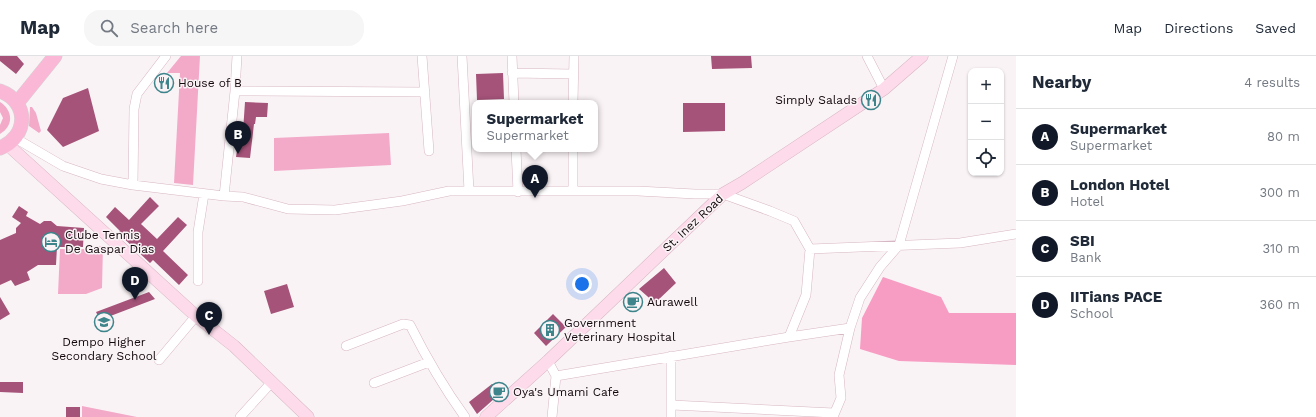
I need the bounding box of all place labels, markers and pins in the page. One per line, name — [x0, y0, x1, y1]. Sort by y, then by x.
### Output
restaurant icon: House of B — [153, 72, 175, 94]
place label: House of B — [178, 76, 242, 90]
restaurant icon: Simply Salads — [860, 89, 882, 111]
place label: Simply Salads — [775, 93, 857, 107]
pin: B — [225, 121, 251, 154]
pin: A — [522, 165, 548, 198]
place label: Clube Tennis De Gaspar Dias — [65, 228, 154, 256]
hotel icon: Clube Tennis De Gaspar Dias — [40, 231, 62, 253]
pin: D — [122, 267, 148, 300]
cafe icon: Aurawell — [622, 291, 644, 313]
place label: Aurawell — [647, 295, 698, 309]
pin: C — [196, 302, 222, 335]
school or university icon: Dempo Higher Secondary School — [93, 311, 115, 333]
place label: Government Veterinary Hospital — [564, 316, 676, 344]
building icon: Government Veterinary Hospital — [539, 319, 561, 341]
place label: Dempo Higher Secondary School — [51, 335, 157, 363]
cafe icon: Oya's Umami Cafe — [488, 381, 510, 403]
place label: Oya's Umami Cafe — [513, 385, 619, 399]

